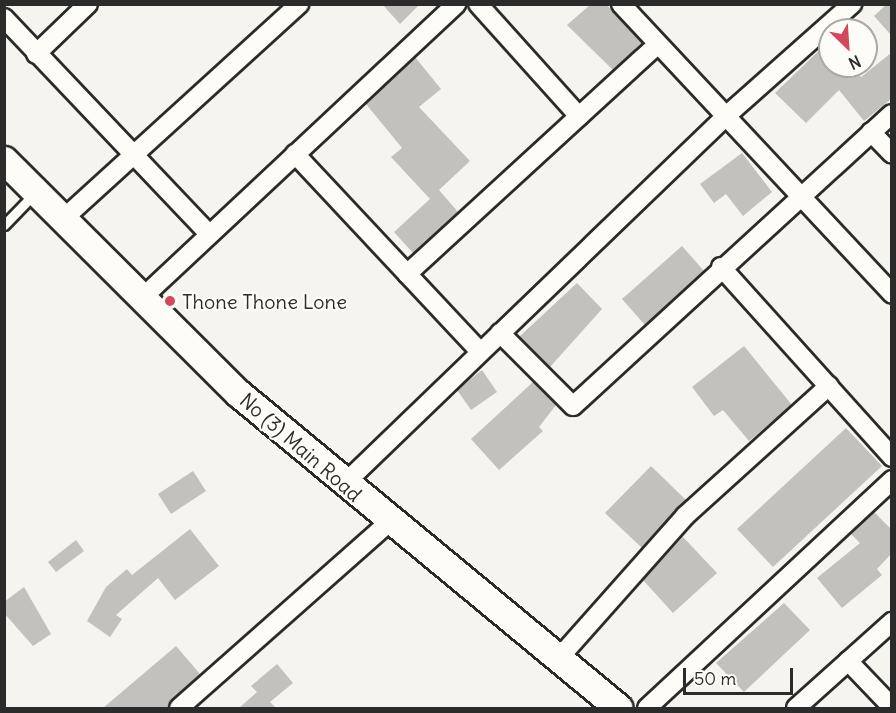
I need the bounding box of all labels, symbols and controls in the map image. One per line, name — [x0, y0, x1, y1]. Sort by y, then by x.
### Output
north arrow — [818, 18, 878, 78]
text: N — [846, 51, 864, 74]
place label: Thone Thone Lone — [182, 289, 347, 313]
marker: Thone Thone Lone — [163, 294, 177, 308]
street label: No (3) Main Road — [235, 388, 367, 506]
scale bar — [686, 656, 796, 694]
text: 50 m — [694, 667, 736, 690]

